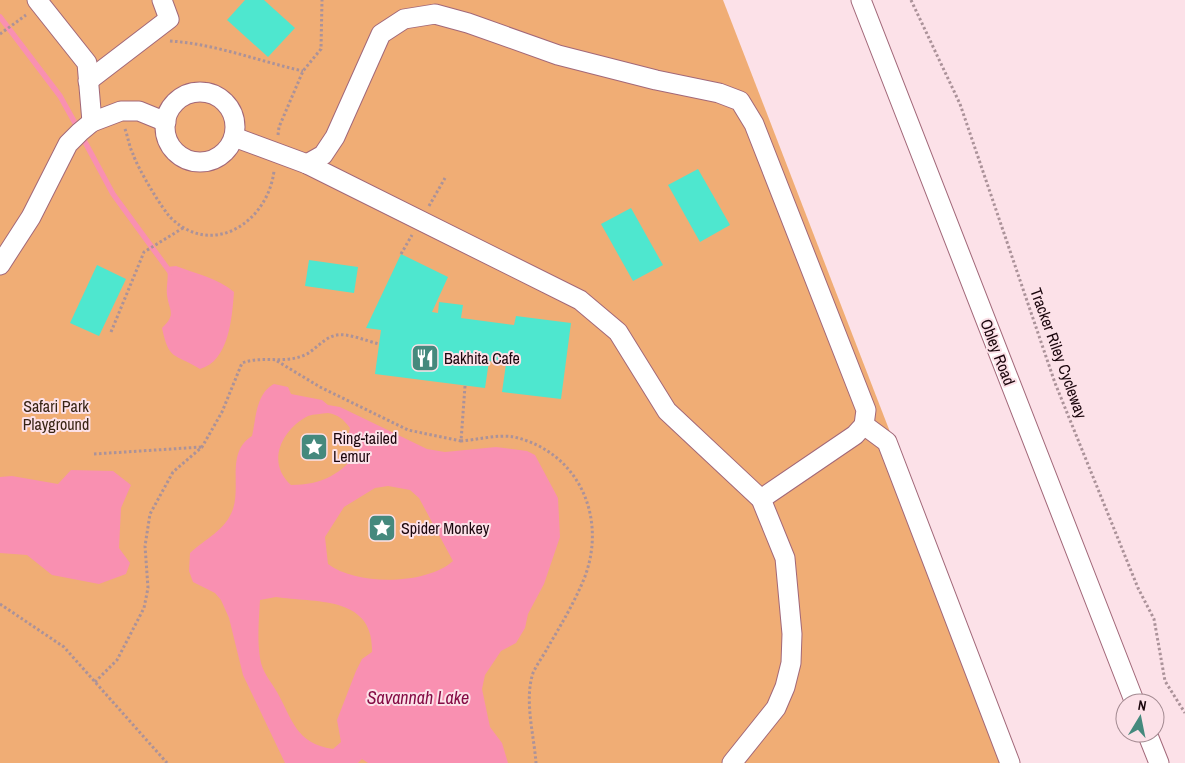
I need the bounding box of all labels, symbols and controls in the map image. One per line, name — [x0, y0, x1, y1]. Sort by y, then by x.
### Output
street label: Tracker Riley Cycleway — [1025, 285, 1093, 422]
street label: Obley Road — [975, 316, 1021, 388]
restaurant icon: Bakhita Cafe — [410, 343, 440, 373]
place label: Bakhita Cafe — [444, 347, 520, 369]
park label: Safari Park Playground — [23, 395, 89, 435]
place label: Ring-tailed Lemur — [333, 427, 397, 467]
place icon: Ring-tailed Lemur — [299, 432, 329, 462]
place icon: Spider Monkey — [367, 513, 397, 543]
place label: Spider Monkey — [401, 517, 490, 539]
water label: Savannah Lake — [367, 685, 469, 710]
north arrow — [1115, 693, 1165, 743]
text: N — [1137, 696, 1148, 715]

